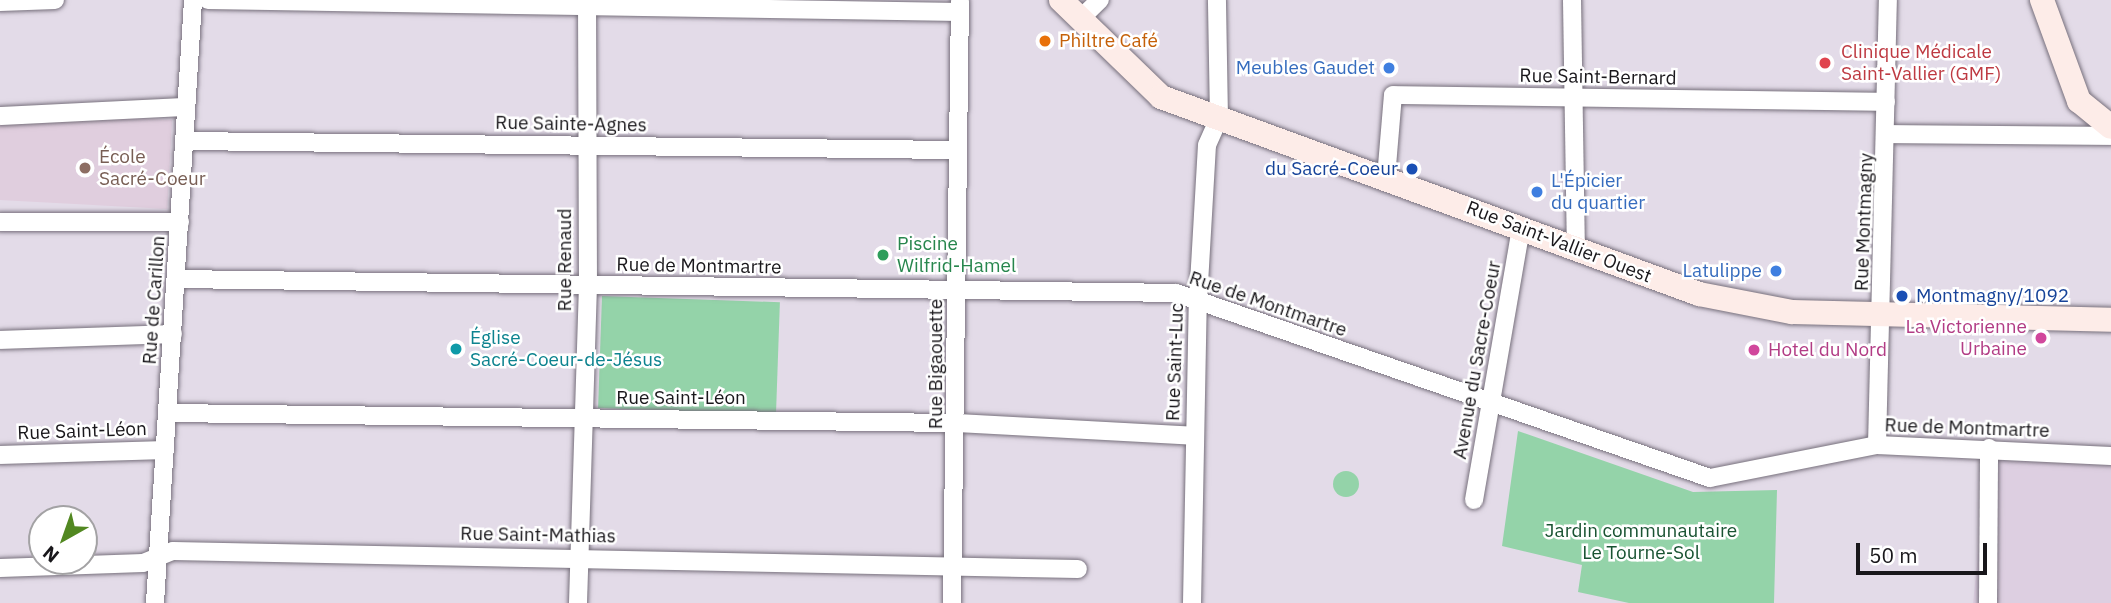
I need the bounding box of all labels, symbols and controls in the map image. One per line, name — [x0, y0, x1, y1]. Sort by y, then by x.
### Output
place label: Philtre Café — [1059, 30, 1158, 52]
marker: Philtre Café — [1037, 33, 1053, 49]
place label: Clinique Médicale Saint-Vallier (GMF) — [1841, 41, 2001, 85]
marker: Clinique Médicale Saint-Vallier (GMF) — [1815, 53, 1835, 73]
place label: Meubles Gaudet — [1236, 57, 1375, 79]
marker: Meubles Gaudet — [1381, 60, 1397, 76]
street label: Rue Saint-Bernard — [1519, 64, 1677, 90]
street label: Rue Sainte-Agnes — [495, 111, 647, 137]
place label: École Sacré-Coeur — [99, 146, 206, 190]
street label: Rue Montmagny — [1850, 153, 1878, 291]
place label: du Sacré-Coeur — [1265, 158, 1398, 180]
marker: École Sacré-Coeur — [77, 160, 93, 176]
marker: du Sacré-Coeur — [1404, 161, 1420, 177]
place label: L'Épicier du quartier — [1551, 170, 1645, 214]
marker: L'Épicier du quartier — [1529, 184, 1545, 200]
street label: Rue Saint-Vallier Ouest — [1463, 196, 1655, 288]
street label: Rue Renaud — [554, 209, 576, 311]
place label: Piscine Wilfrid-Hamel — [897, 233, 1016, 277]
street label: Rue de Carillon — [138, 235, 170, 365]
marker: Piscine Wilfrid-Hamel — [875, 247, 891, 263]
street label: Rue de Montmartre — [616, 253, 782, 279]
street label: Avenue du Sacre-Coeur — [1448, 259, 1506, 461]
place label: Latulippe — [1683, 260, 1762, 282]
marker: Latulippe — [1768, 263, 1784, 279]
street label: Rue de Montmartre — [1186, 266, 1350, 342]
place label: Montmagny/1092 — [1916, 285, 2069, 307]
marker: Montmagny/1092 — [1894, 288, 1910, 304]
street label: Rue Bigaouette — [925, 299, 947, 429]
street label: Rue Saint-Luc — [1162, 303, 1188, 421]
place label: La Victorienne Urbaine — [1906, 316, 2027, 360]
place label: Église Sacré-Coeur-de-Jésus — [470, 327, 662, 371]
marker: La Victorienne Urbaine — [2033, 330, 2049, 346]
place label: Hotel du Nord — [1768, 339, 1887, 361]
marker: Église Sacré-Coeur-de-Jésus — [448, 341, 464, 357]
marker: Hotel du Nord — [1746, 342, 1762, 358]
street label: Rue Saint-Léon — [616, 387, 746, 409]
street label: Rue de Montmartre — [1884, 414, 2050, 442]
street label: Rue Saint-Léon — [17, 417, 147, 445]
north arrow — [28, 505, 98, 575]
park label: Jardin communautaire Le Tourne-Sol — [1545, 520, 1737, 564]
street label: Rue Saint-Mathias — [460, 522, 616, 548]
scale bar — [1859, 530, 1990, 574]
text: N — [38, 541, 64, 568]
text: 50 m — [1869, 541, 1918, 569]

